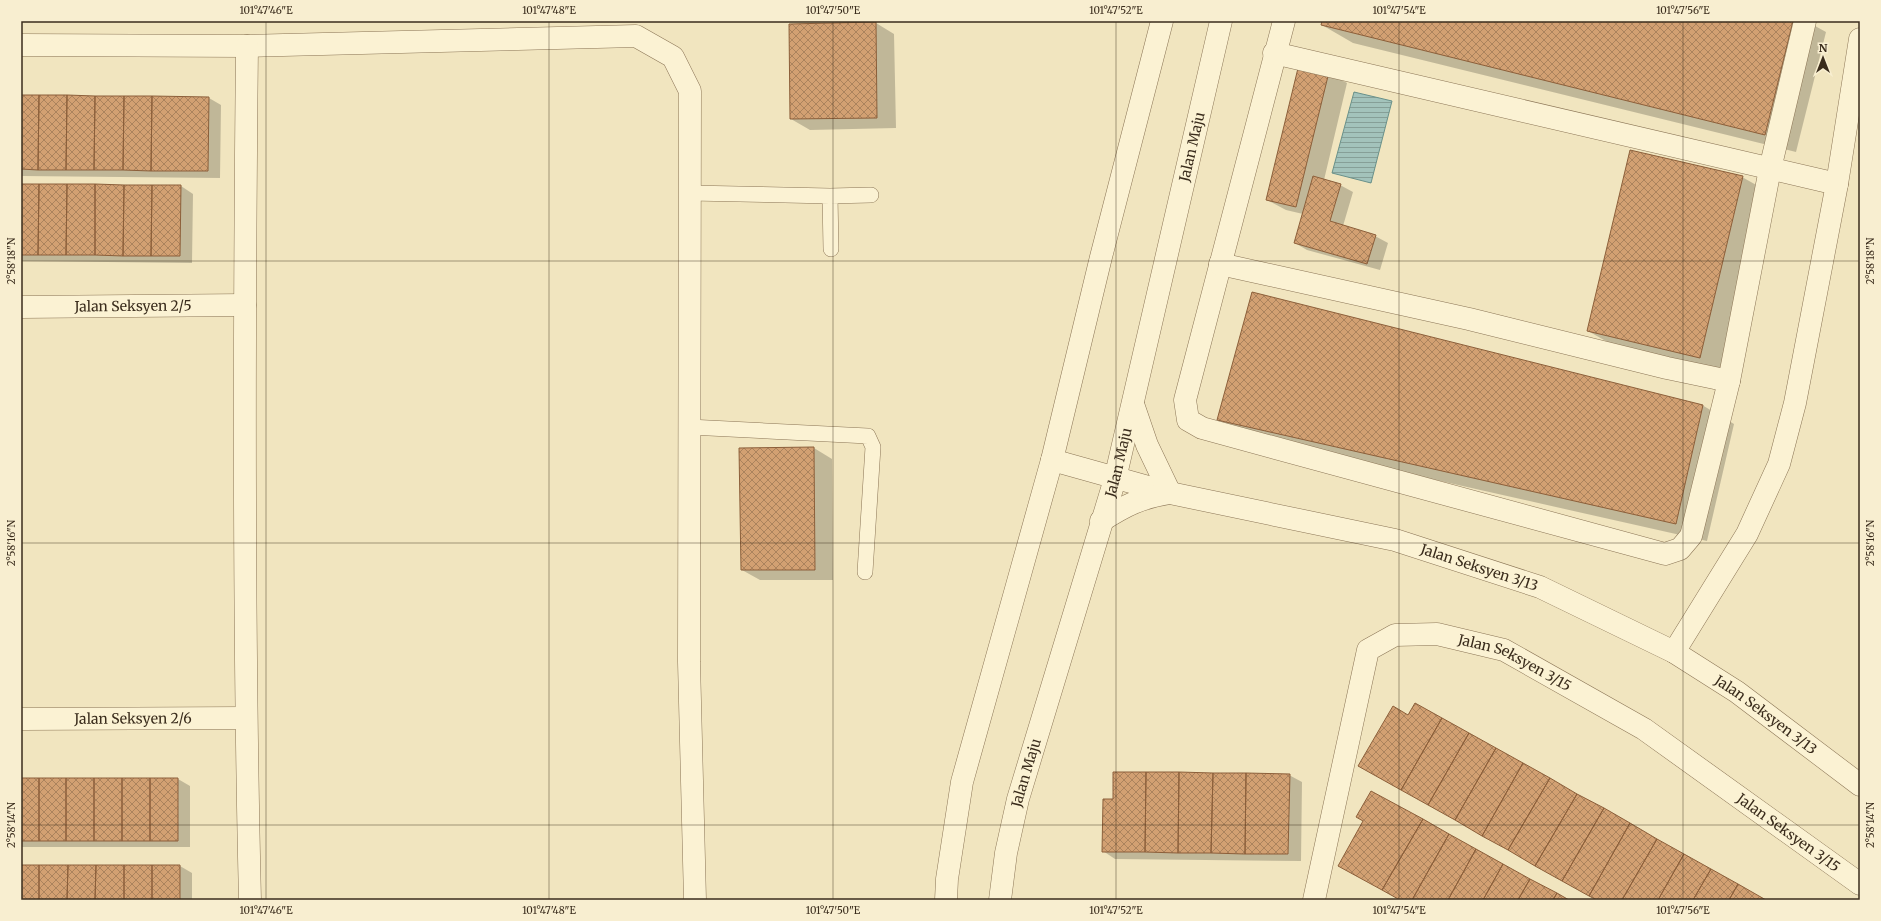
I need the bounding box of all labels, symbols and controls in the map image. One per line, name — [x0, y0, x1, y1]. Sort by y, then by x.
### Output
text: 101°47'46"E — [239, 4, 293, 17]
text: 101°47'48"E — [522, 4, 576, 17]
text: 101°47'50"E — [806, 4, 861, 17]
text: 101°47'52"E — [1089, 4, 1143, 17]
text: 101°47'54"E — [1372, 4, 1426, 17]
text: 101°47'56"E — [1656, 4, 1710, 17]
north arrow — [1803, 38, 1843, 78]
text: N — [1819, 41, 1828, 55]
street label: Jalan Maju — [1175, 110, 1209, 184]
text: 2°58'18"N — [5, 237, 18, 285]
text: 2°58'18"N — [1864, 237, 1877, 285]
street label: Jalan Seksyen 2/5 — [73, 296, 192, 316]
street label: Jalan Maju — [1101, 426, 1136, 500]
text: 2°58'16"N — [5, 519, 18, 566]
text: 2°58'16"N — [1864, 519, 1877, 566]
street label: Jalan Seksyen 3/13 — [1417, 540, 1540, 595]
street label: Jalan Seksyen 3/15 — [1455, 630, 1574, 695]
street label: Jalan Seksyen 3/13 — [1710, 671, 1821, 758]
street label: Jalan Seksyen 2/6 — [73, 709, 192, 728]
street label: Jalan Maju — [1007, 736, 1045, 810]
street label: Jalan Seksyen 3/15 — [1732, 789, 1843, 876]
text: 2°58'14"N — [5, 802, 18, 848]
text: 2°58'14"N — [1864, 802, 1877, 848]
text: 101°47'46"E — [239, 904, 293, 917]
text: 101°47'48"E — [522, 904, 576, 917]
text: 101°47'50"E — [806, 904, 861, 917]
text: 101°47'52"E — [1089, 904, 1143, 917]
text: 101°47'54"E — [1372, 904, 1426, 917]
text: 101°47'56"E — [1656, 904, 1710, 917]

